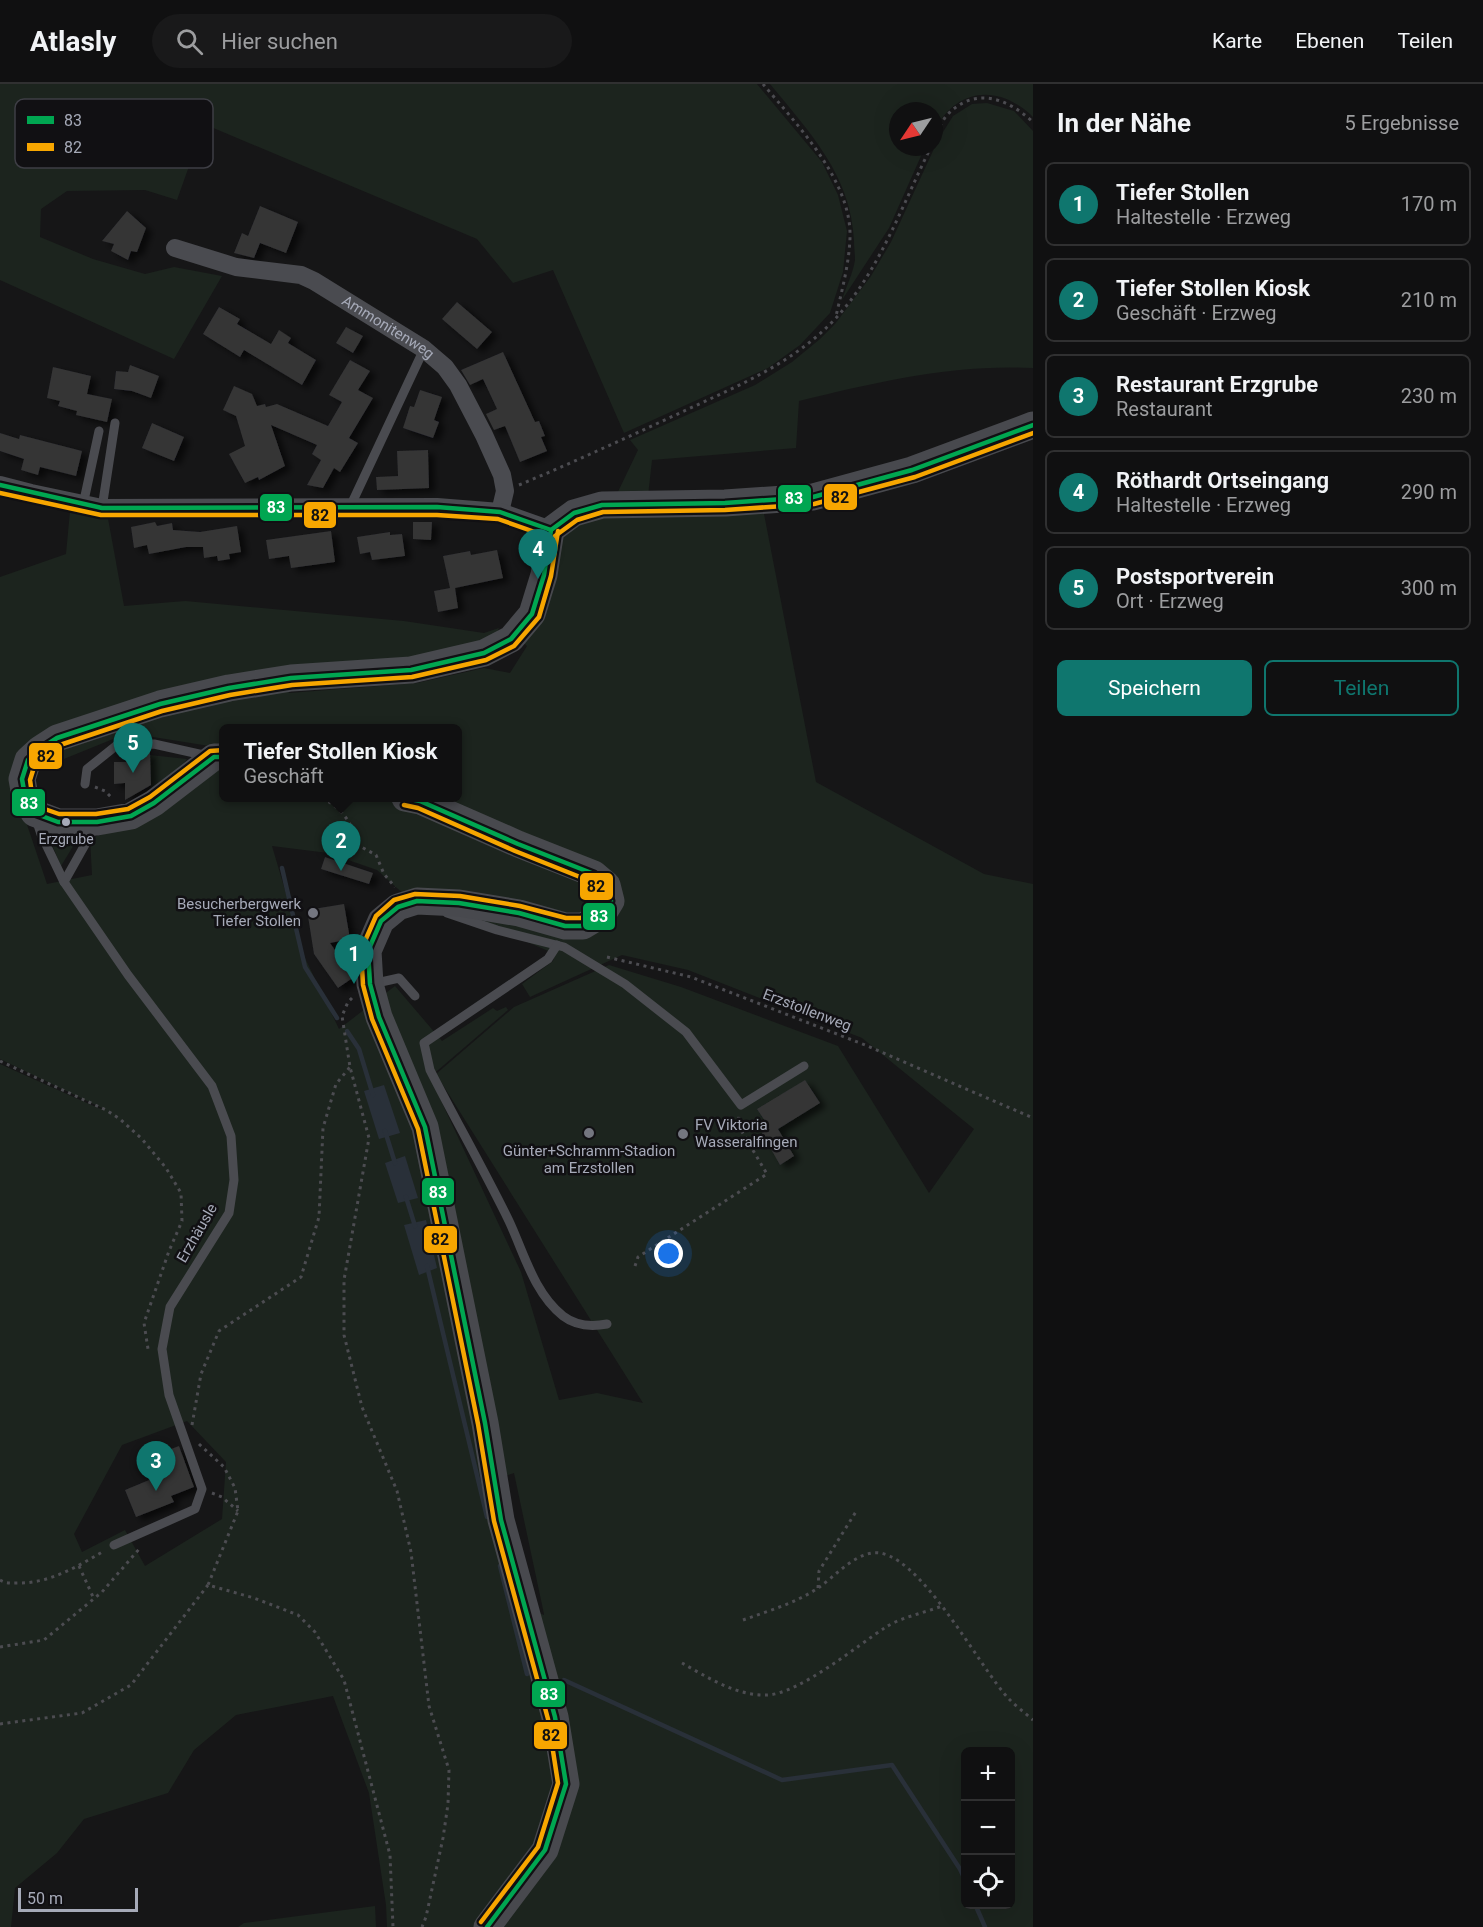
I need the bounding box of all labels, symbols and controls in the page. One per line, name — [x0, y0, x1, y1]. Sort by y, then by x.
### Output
search box — [152, 14, 572, 68]
text: Atlasly — [30, 25, 116, 58]
icon: search — [173, 25, 206, 58]
text: Hier suchen — [221, 29, 338, 54]
text: Karte — [1212, 29, 1262, 53]
text: Ebenen — [1295, 29, 1364, 53]
text: Teilen — [1397, 29, 1453, 53]
legend — [15, 99, 213, 168]
north arrow — [889, 102, 943, 156]
text: In der Nähe — [1057, 108, 1191, 138]
text: 83 — [64, 111, 82, 130]
text: 5 Ergebnisse — [1345, 111, 1459, 135]
text: 82 — [64, 138, 82, 157]
text: Tiefer Stollen — [1116, 180, 1249, 205]
text: 1 — [1073, 192, 1084, 216]
text: 170 m — [1401, 192, 1457, 216]
text: Haltestelle · Erzweg — [1116, 205, 1291, 229]
text: Tiefer Stollen Kiosk — [1116, 276, 1310, 301]
text: 2 — [1073, 288, 1084, 312]
text: 210 m — [1401, 288, 1457, 312]
street label: Ammonitenweg — [339, 292, 438, 363]
text: Geschäft · Erzweg — [1116, 301, 1277, 325]
text: Restaurant Erzgrube — [1116, 372, 1318, 397]
text: 3 — [1073, 384, 1084, 408]
text: 230 m — [1401, 384, 1457, 408]
text: Restaurant — [1116, 397, 1213, 421]
text: Röthardt Ortseingang — [1116, 468, 1329, 493]
text: 4 — [1073, 480, 1084, 504]
text: 290 m — [1401, 480, 1457, 504]
line badge: 82 — [823, 483, 858, 511]
line badge: 83 — [777, 484, 812, 513]
text: 82 — [831, 488, 849, 507]
text: 83 — [785, 489, 803, 508]
line badge: 83 — [259, 493, 293, 522]
text: Haltestelle · Erzweg — [1116, 493, 1291, 517]
text: 83 — [267, 498, 285, 517]
line badge: 82 — [303, 501, 337, 529]
text: 82 — [311, 506, 329, 525]
pin: 4 — [518, 530, 558, 579]
text: Postsportverein — [1116, 564, 1274, 589]
text: 5 — [1073, 576, 1084, 600]
text: 300 m — [1401, 576, 1457, 600]
text: Ort · Erzweg — [1116, 589, 1224, 613]
button: Speichern — [1057, 660, 1252, 716]
button: Teilen — [1264, 660, 1459, 716]
pin: 5 — [114, 724, 152, 773]
popup — [219, 724, 462, 802]
text: Tiefer Stollen Kiosk — [243, 739, 438, 764]
line badge: 82 — [28, 742, 63, 770]
text: 82 — [37, 747, 55, 766]
text: Geschäft — [243, 764, 324, 788]
line badge: 83 — [11, 788, 46, 817]
text: 83 — [20, 794, 38, 813]
marker: Erzgrube — [60, 816, 72, 828]
pin: 2 — [322, 822, 360, 871]
place label: Erzgrube — [38, 831, 94, 847]
line badge: 82 — [579, 872, 614, 901]
text: 82 — [587, 877, 605, 896]
place label: Besucherbergwerk Tiefer Stollen — [177, 895, 301, 930]
line badge: 83 — [582, 902, 616, 931]
marker: Besucherbergwerk Tiefer Stollen — [306, 906, 320, 920]
text: 83 — [590, 907, 608, 926]
pin: 1 — [334, 934, 374, 984]
street label: Erzstollenweg — [760, 985, 854, 1035]
place label: FV Viktoria Wasseralfingen — [695, 1116, 798, 1151]
marker: Günter+Schramm-Stadion am Erzstollen — [582, 1126, 596, 1140]
marker: FV Viktoria Wasseralfingen — [676, 1127, 690, 1141]
place label: Günter+Schramm-Stadion am Erzstollen — [503, 1142, 675, 1177]
line badge: 83 — [421, 1177, 455, 1206]
text: 83 — [429, 1183, 447, 1202]
street label: Erzhäusle — [173, 1200, 221, 1266]
line badge: 82 — [423, 1225, 458, 1254]
text: 82 — [431, 1230, 449, 1249]
your location — [654, 1239, 683, 1268]
pin: 3 — [136, 1442, 176, 1491]
line badge: 83 — [531, 1680, 566, 1708]
text: 83 — [540, 1685, 558, 1704]
line badge: 82 — [533, 1721, 568, 1750]
text: 82 — [542, 1726, 560, 1745]
map controls — [961, 1747, 1015, 1909]
button: + — [961, 1747, 1015, 1801]
button: − — [961, 1801, 1015, 1855]
button: locate — [961, 1855, 1015, 1909]
scale bar — [18, 1885, 138, 1912]
text: 50 m — [27, 1889, 63, 1908]

